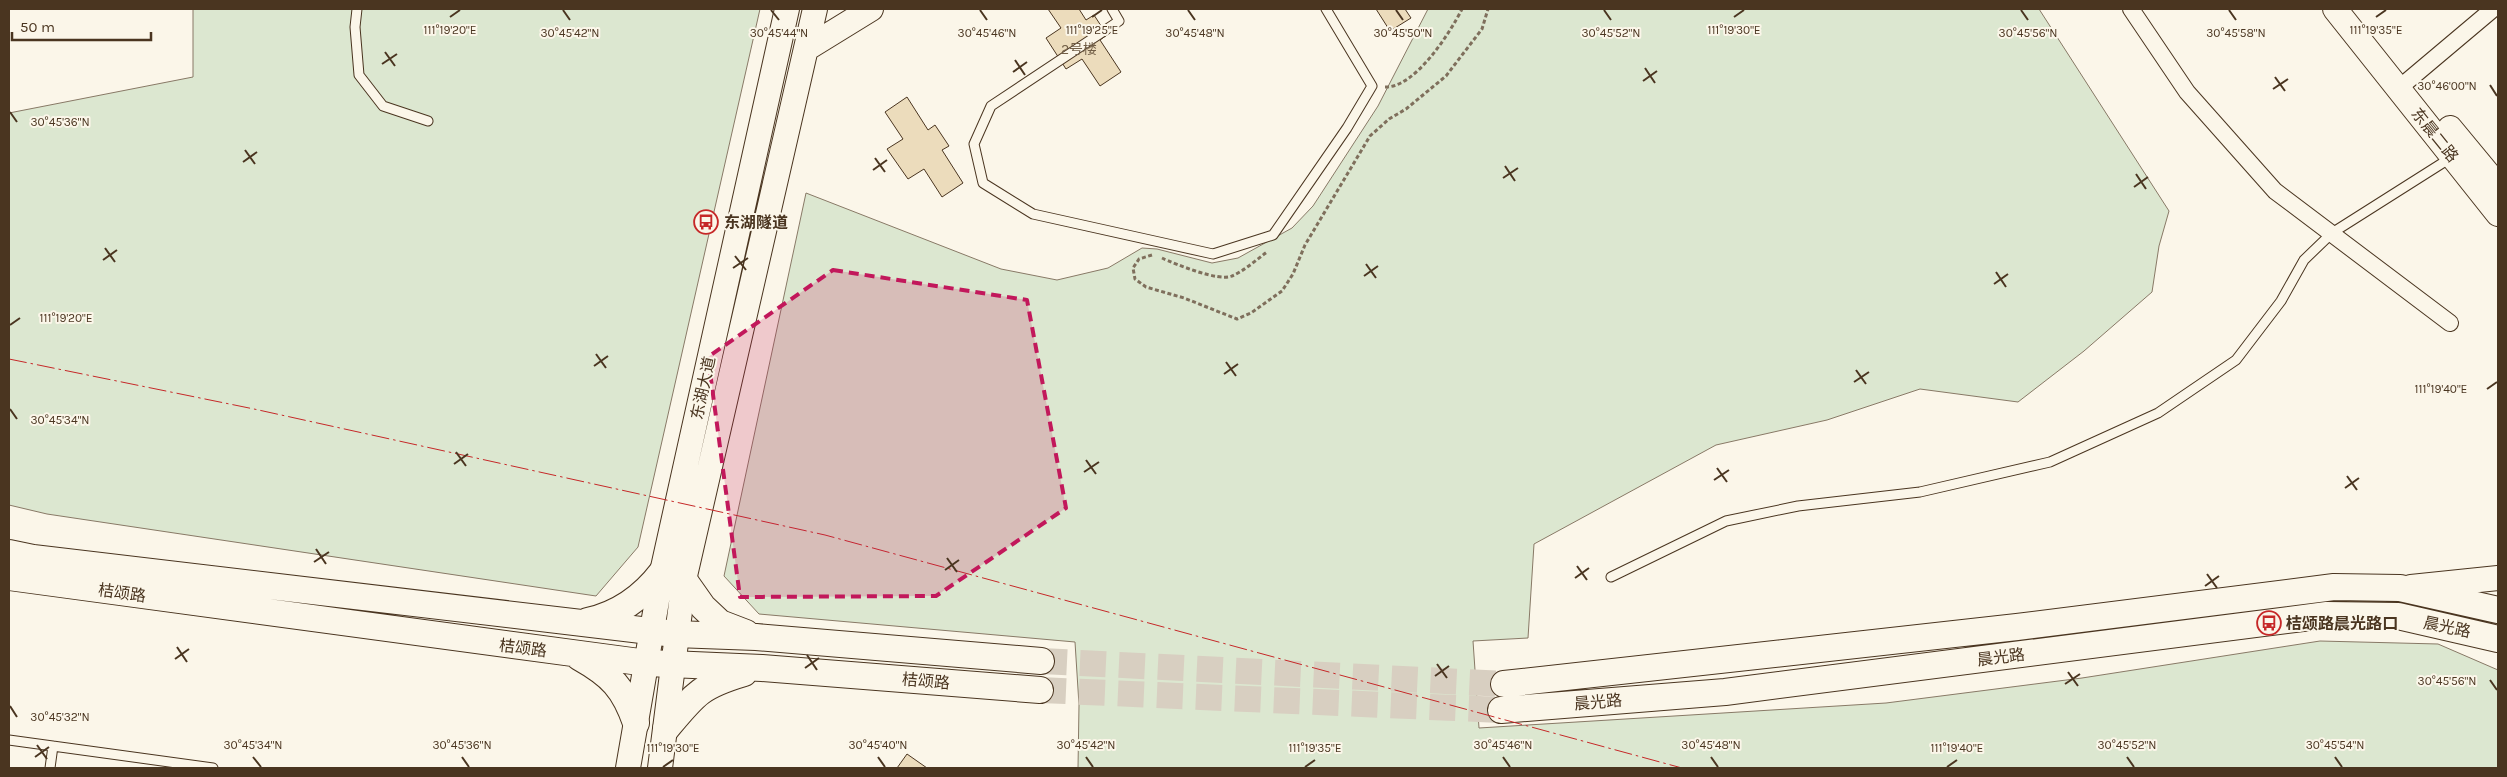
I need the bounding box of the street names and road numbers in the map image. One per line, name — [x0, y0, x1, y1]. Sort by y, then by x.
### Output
street label: 东晨二路 — [2407, 104, 2463, 166]
street label: 东湖大道 — [687, 355, 719, 421]
street label: 桔颂路 — [97, 580, 147, 606]
street label: 晨光路 — [2422, 613, 2472, 641]
street label: 桔颂路 — [498, 636, 548, 660]
street label: 晨光路 — [1976, 645, 2026, 669]
street label: 桔颂路 — [901, 669, 951, 693]
street label: 晨光路 — [1573, 690, 1623, 714]

